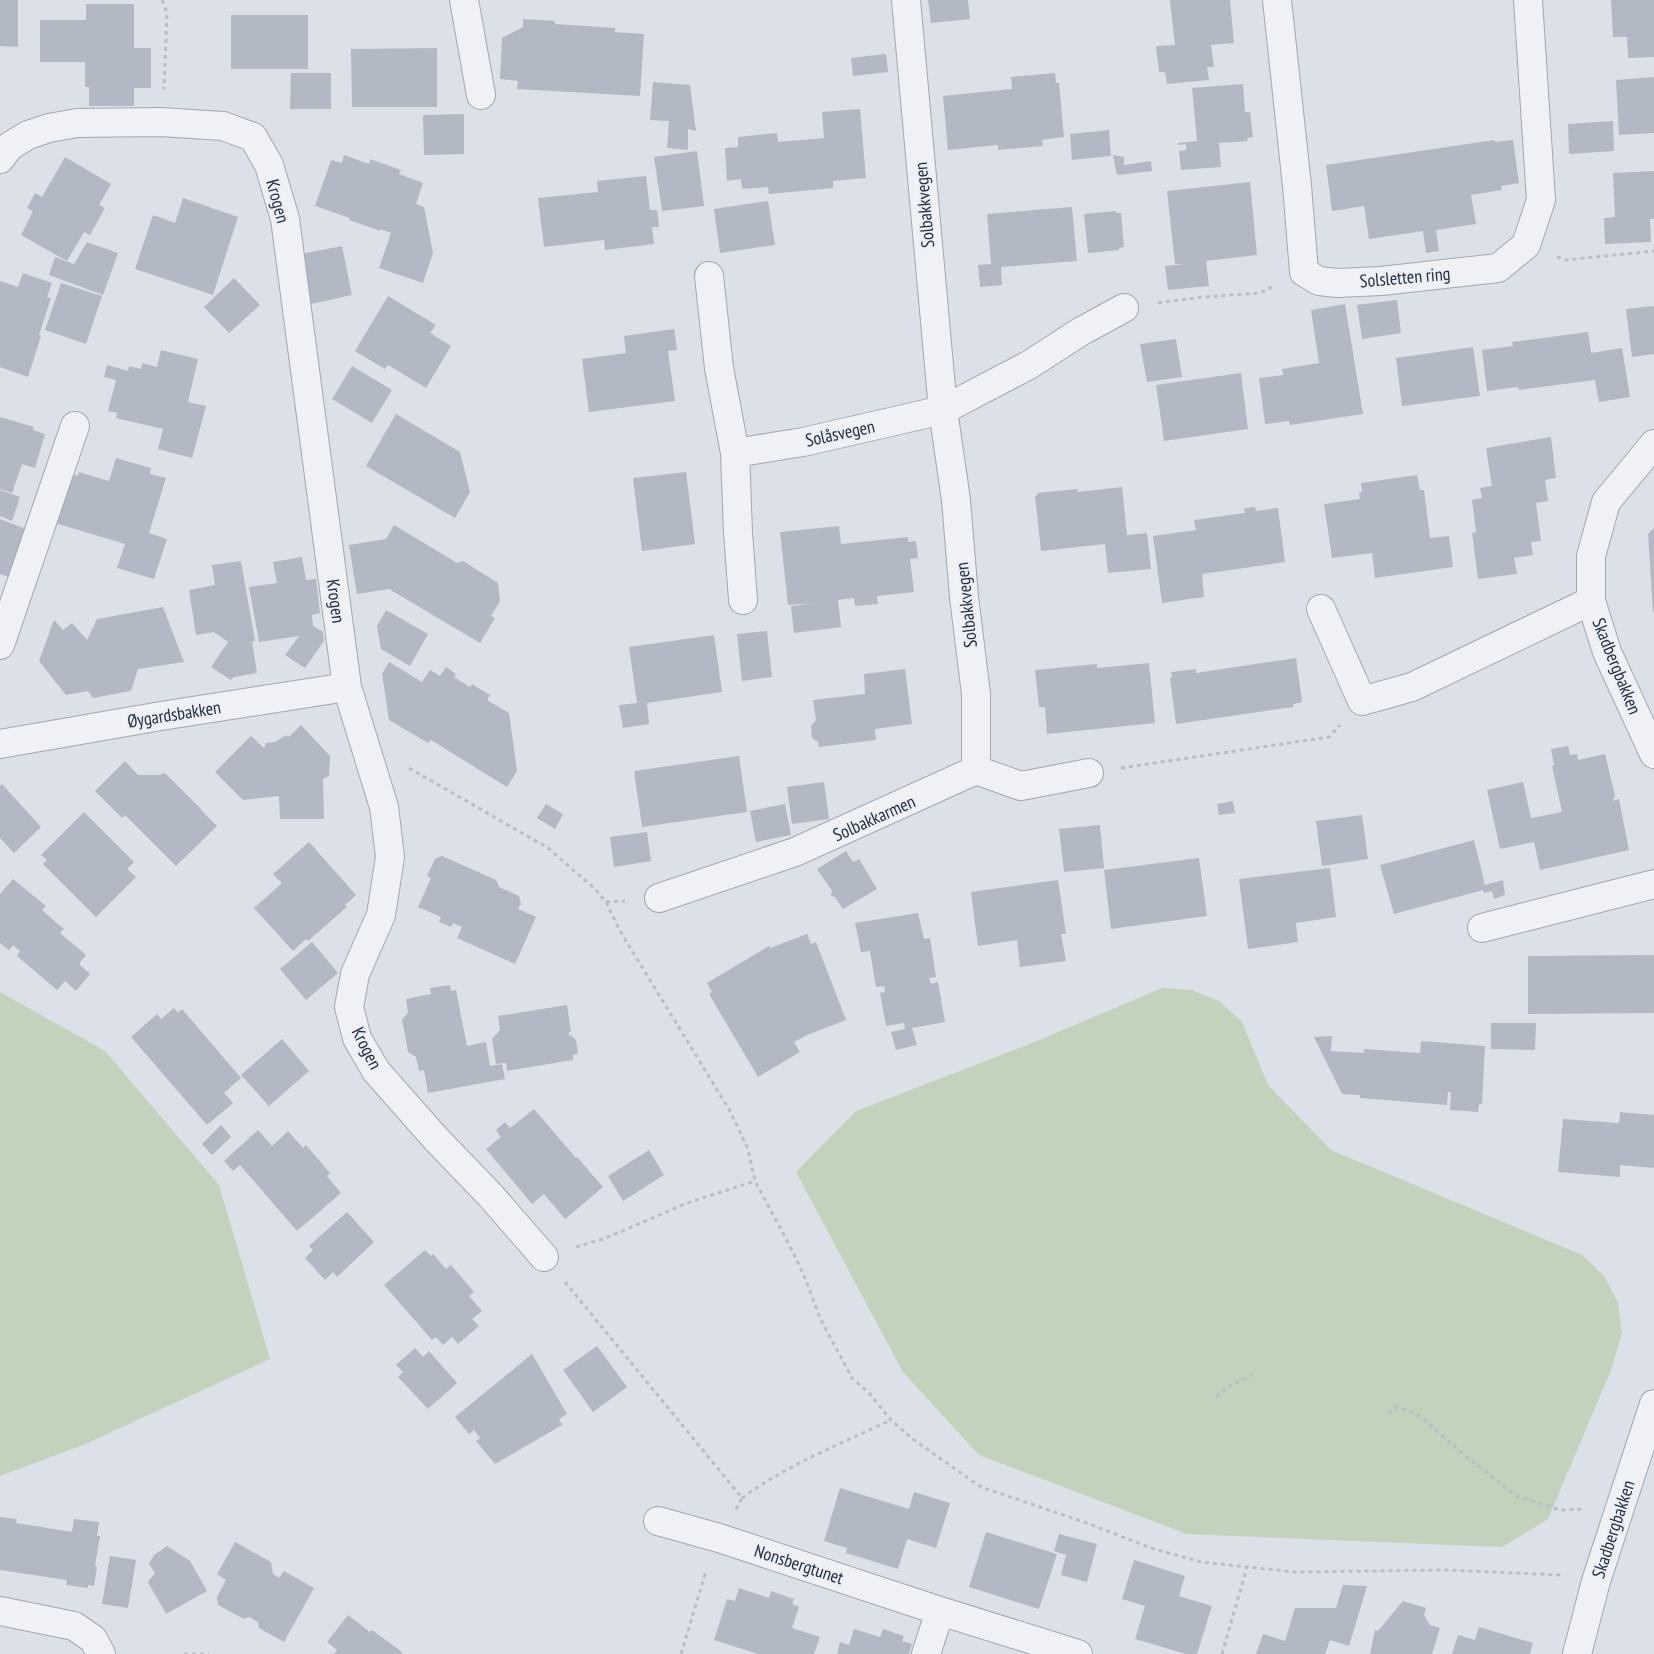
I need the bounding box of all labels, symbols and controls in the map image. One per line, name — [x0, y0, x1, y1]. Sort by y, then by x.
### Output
street label: Solbakkvegen — [909, 161, 939, 249]
street label: Krogen — [261, 177, 295, 225]
street label: Solsletten ring — [1359, 262, 1451, 292]
street label: Solåsvegen — [803, 414, 877, 452]
street label: Solbakkvegen — [950, 561, 982, 649]
street label: Krogen — [322, 577, 350, 625]
street label: Skadbergbakken — [1587, 615, 1647, 717]
street label: Øygardsbakken — [126, 695, 222, 733]
street label: Solbakkarmen — [829, 790, 919, 846]
street label: Krogen — [347, 1023, 387, 1073]
street label: Skadbergbakken — [1586, 1477, 1640, 1581]
street label: Nonsbergtunet — [751, 1539, 847, 1589]

